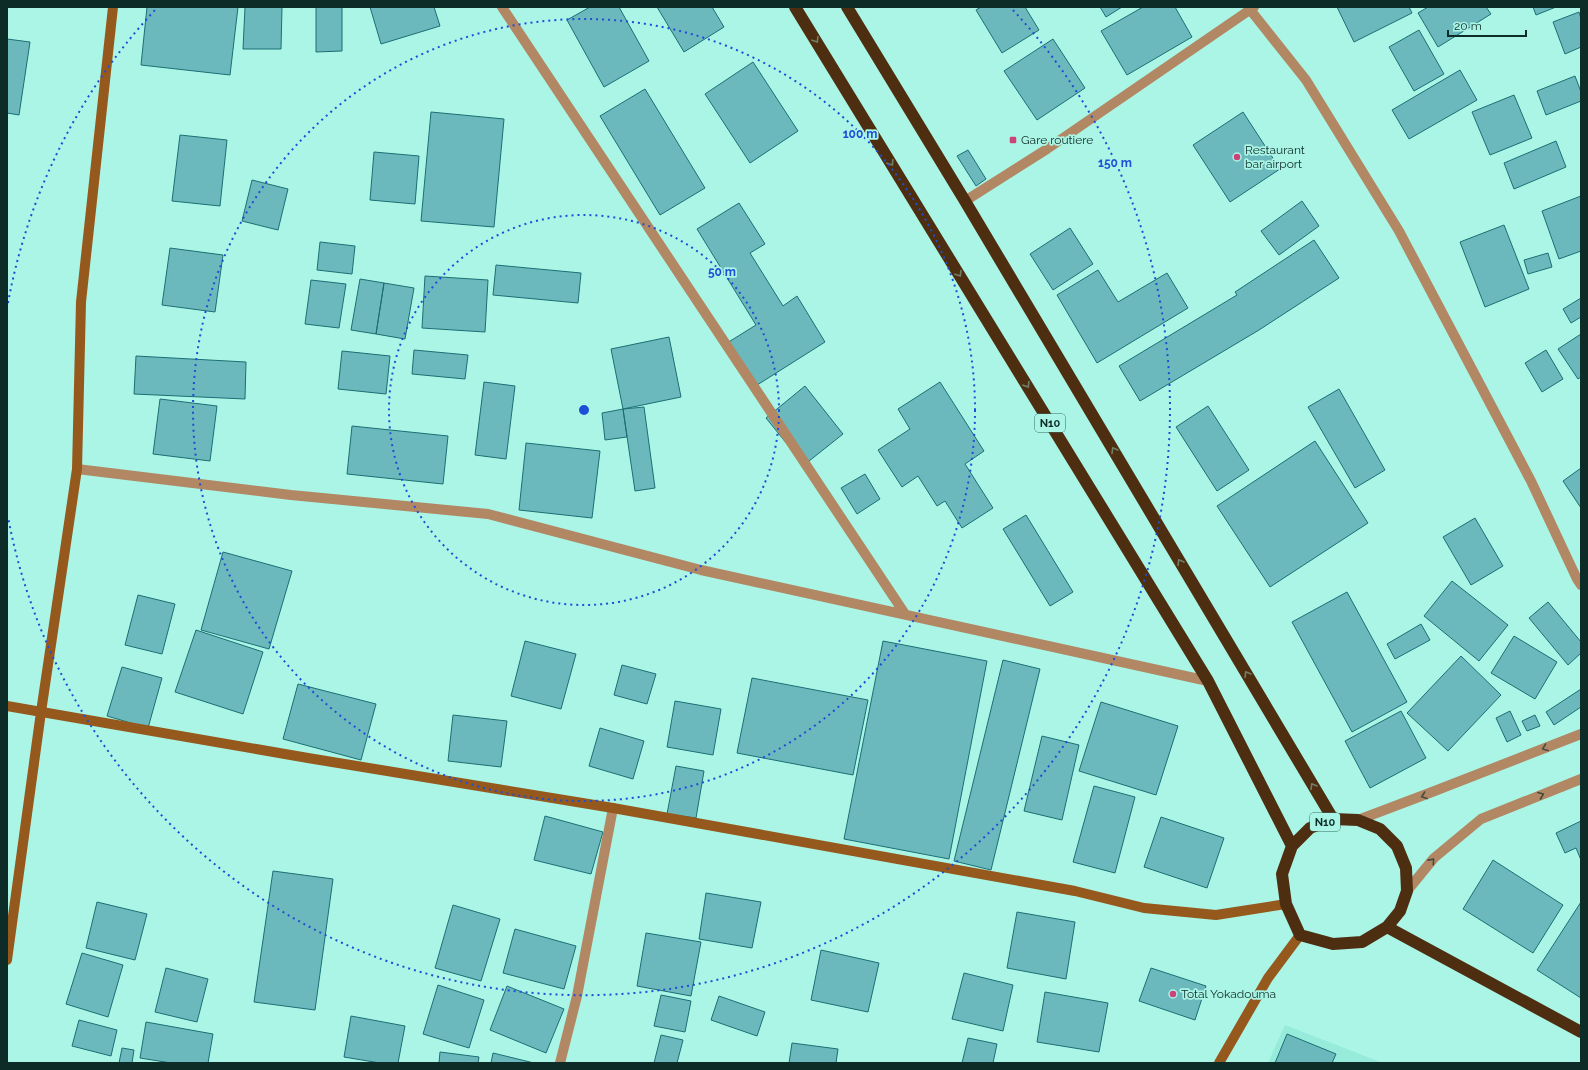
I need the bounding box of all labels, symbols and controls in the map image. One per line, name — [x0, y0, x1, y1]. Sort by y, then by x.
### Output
scale bar — [1448, 12, 1526, 38]
text: 20 m — [1454, 19, 1482, 33]
one-way arrow — [811, 36, 818, 43]
text: 100 m — [843, 127, 877, 141]
place label: Gare routiere — [1021, 133, 1093, 147]
marker: Gare routiere — [1008, 135, 1018, 145]
place label: Restaurant bar airport — [1245, 143, 1305, 171]
marker: Restaurant bar airport — [1232, 152, 1242, 162]
text: 150 m — [1098, 156, 1132, 170]
one-way arrow — [886, 159, 894, 166]
text: 50 m — [708, 265, 736, 279]
one-way arrow — [954, 270, 961, 277]
one-way arrow — [1022, 381, 1029, 388]
centre of rings — [577, 403, 591, 417]
road number: N10 — [1035, 414, 1065, 432]
one-way arrow — [1111, 447, 1118, 454]
one-way arrow — [1178, 559, 1185, 566]
one-way arrow — [1244, 671, 1251, 678]
one-way arrow — [1541, 743, 1548, 751]
one-way arrow — [1311, 783, 1318, 790]
one-way arrow — [1420, 791, 1427, 799]
one-way arrow — [1538, 792, 1545, 800]
road number: N10 — [1310, 813, 1340, 831]
one-way arrow — [1427, 859, 1434, 866]
place label: Total Yokadouma — [1181, 987, 1276, 1001]
marker: Total Yokadouma — [1168, 989, 1178, 999]

